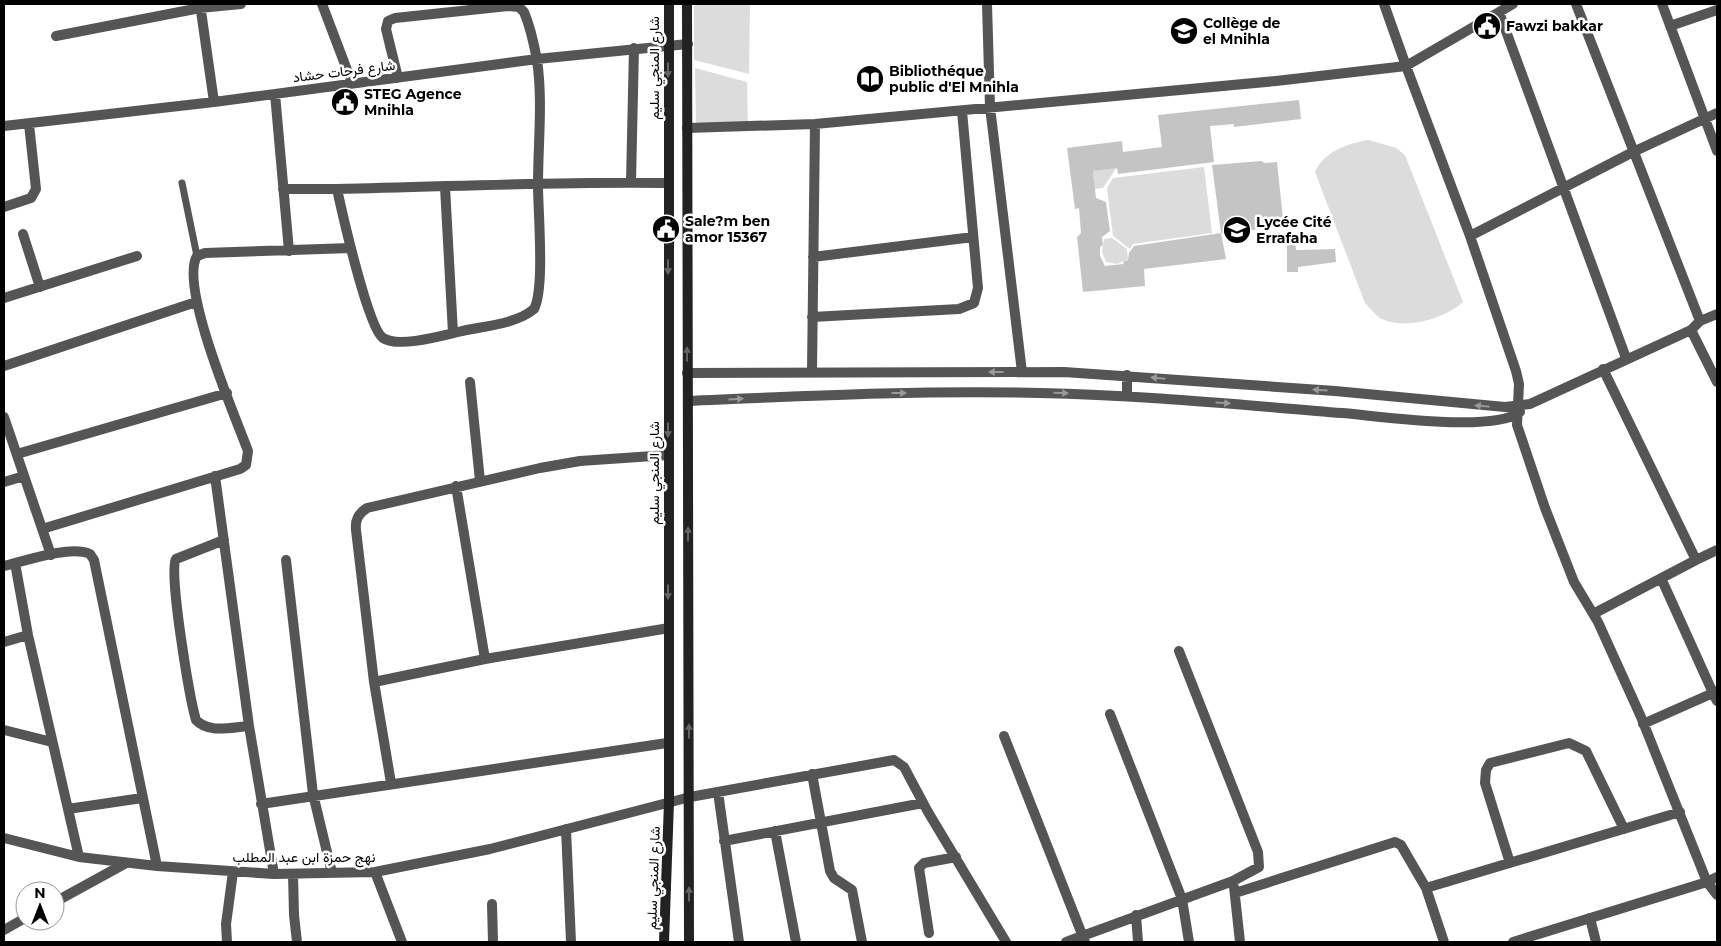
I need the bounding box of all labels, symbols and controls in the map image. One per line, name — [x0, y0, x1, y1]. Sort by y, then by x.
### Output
public building icon: Fawzi bakkar — [1472, 11, 1502, 41]
place label: Collège de el Mnihla — [1203, 14, 1281, 48]
street label: شارع المنجي سليم — [645, 16, 666, 120]
school or university icon: Collège de el Mnihla — [1169, 16, 1199, 46]
place label: Fawzi bakkar — [1506, 17, 1603, 35]
street label: شارع فرحات حشاد — [292, 56, 396, 88]
one-way arrow — [664, 62, 672, 78]
place label: Bibliothéque public d'El Mnihla — [889, 62, 1019, 96]
library icon: Bibliothéque public d'El Mnihla — [855, 64, 885, 94]
place label: STEG Agence Mnihla — [364, 85, 462, 119]
public building icon: STEG Agence Mnihla — [330, 87, 360, 117]
place label: Sale?m ben amor 15367 — [685, 212, 770, 246]
place label: Lycée Cité Errafaha — [1256, 213, 1332, 247]
public building icon: Sale?m ben amor 15367 — [651, 214, 681, 244]
school or university icon: Lycée Cité Errafaha — [1222, 215, 1252, 245]
one-way arrow — [664, 260, 672, 276]
one-way arrow — [683, 345, 691, 361]
one-way arrow — [988, 368, 1004, 376]
one-way arrow — [1150, 374, 1166, 382]
one-way arrow — [1312, 385, 1328, 393]
one-way arrow — [891, 389, 907, 397]
one-way arrow — [1053, 390, 1069, 398]
one-way arrow — [729, 394, 745, 402]
one-way arrow — [1216, 399, 1232, 407]
one-way arrow — [1474, 402, 1490, 410]
street label: شارع المنجي سليم — [645, 421, 666, 525]
one-way arrow — [664, 422, 672, 438]
one-way arrow — [684, 525, 692, 541]
one-way arrow — [664, 585, 672, 601]
one-way arrow — [685, 723, 693, 739]
street label: شارع المنجي سليم — [642, 826, 667, 930]
street label: نهج حمزة ابن عبد المطلب — [233, 848, 375, 868]
north arrow — [15, 881, 65, 931]
text: N — [34, 884, 46, 902]
one-way arrow — [685, 885, 693, 901]

